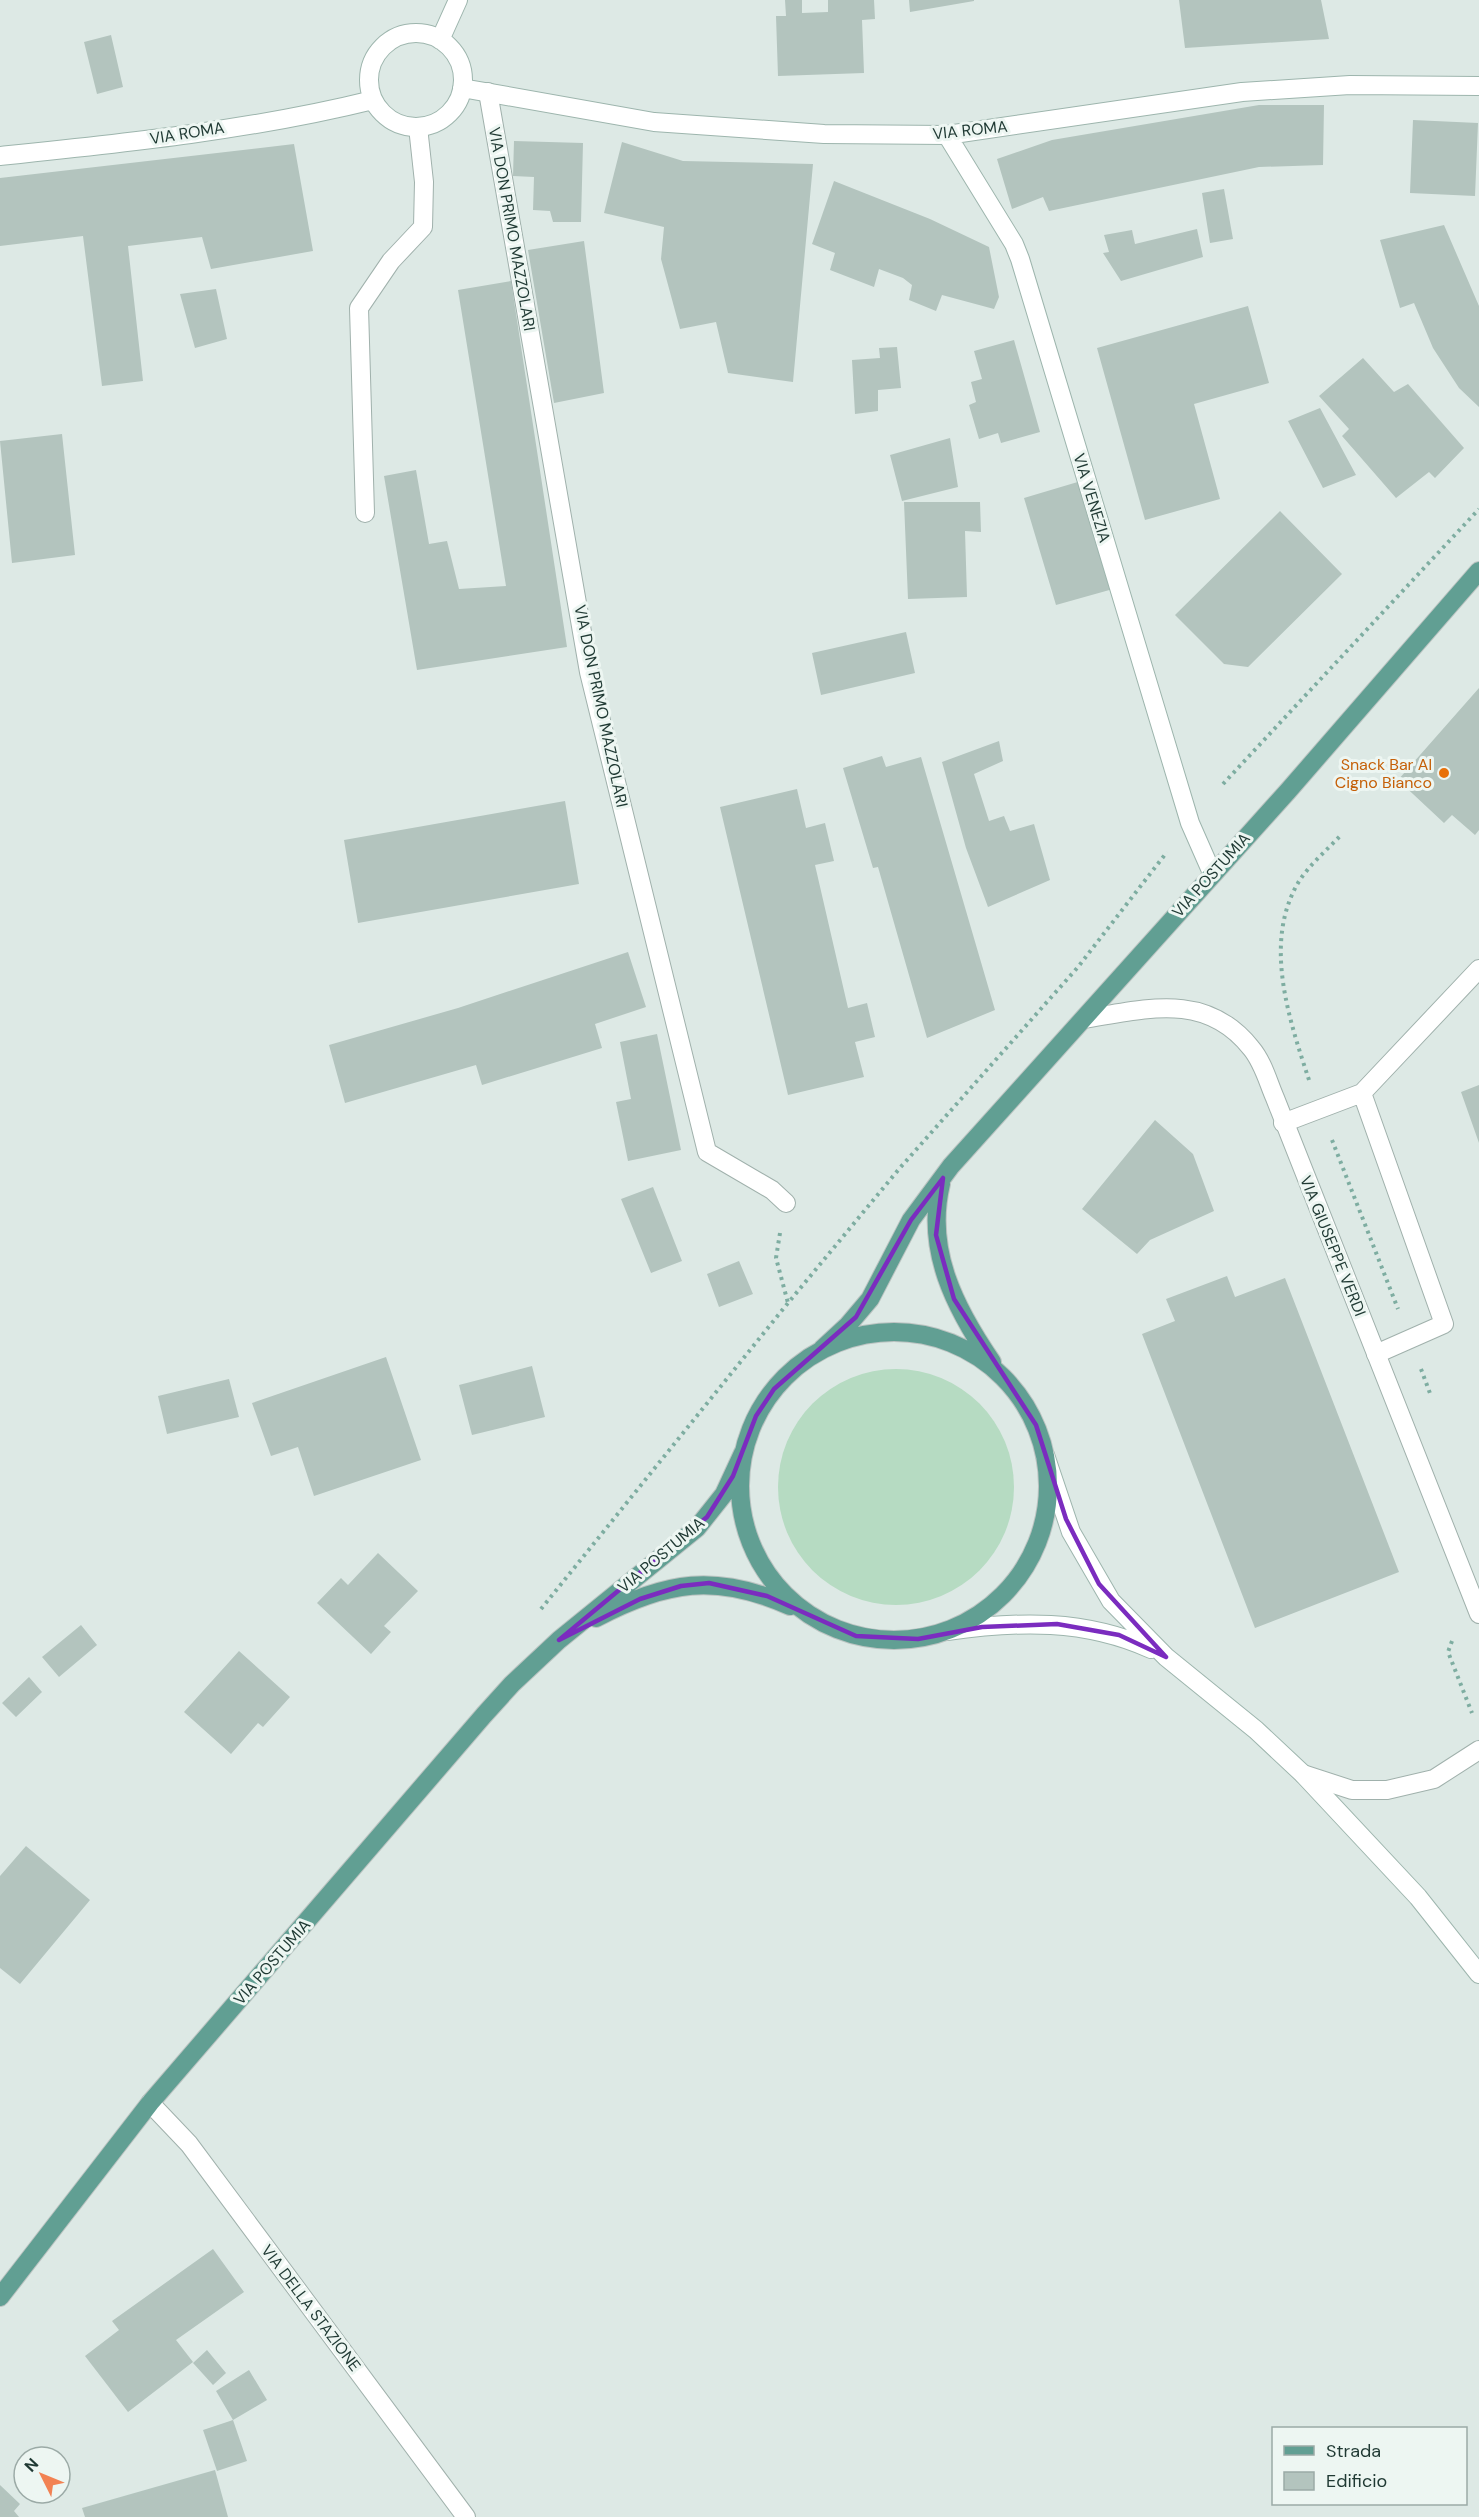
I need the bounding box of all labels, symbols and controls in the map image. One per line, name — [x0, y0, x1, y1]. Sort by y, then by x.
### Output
street label: VIA ROMA — [931, 116, 1009, 144]
street label: VIA ROMA — [148, 117, 226, 149]
street label: VIA DON PRIMO MAZZOLARI — [484, 126, 540, 332]
street label: VIA VENEZIA — [1068, 451, 1116, 546]
street label: VIA DON PRIMO MAZZOLARI — [569, 603, 633, 809]
place label: Snack Bar Al Cigno Bianco — [1335, 754, 1432, 793]
marker: Snack Bar Al Cigno Bianco — [1437, 766, 1451, 780]
street label: VIA POSTUMIA — [1167, 828, 1255, 922]
street label: VIA GIUSEPPE VERDI — [1295, 1173, 1371, 1319]
street label: VIA POSTUMIA — [613, 1512, 709, 1598]
street label: VIA POSTUMIA — [229, 1914, 315, 2009]
street label: VIA DELLA STAZIONE — [256, 2240, 366, 2376]
legend — [1272, 2427, 1467, 2505]
text: Strada — [1326, 2439, 1381, 2463]
north arrow — [12, 2445, 72, 2505]
text: N — [20, 2454, 43, 2477]
text: Edificio — [1326, 2469, 1387, 2493]

